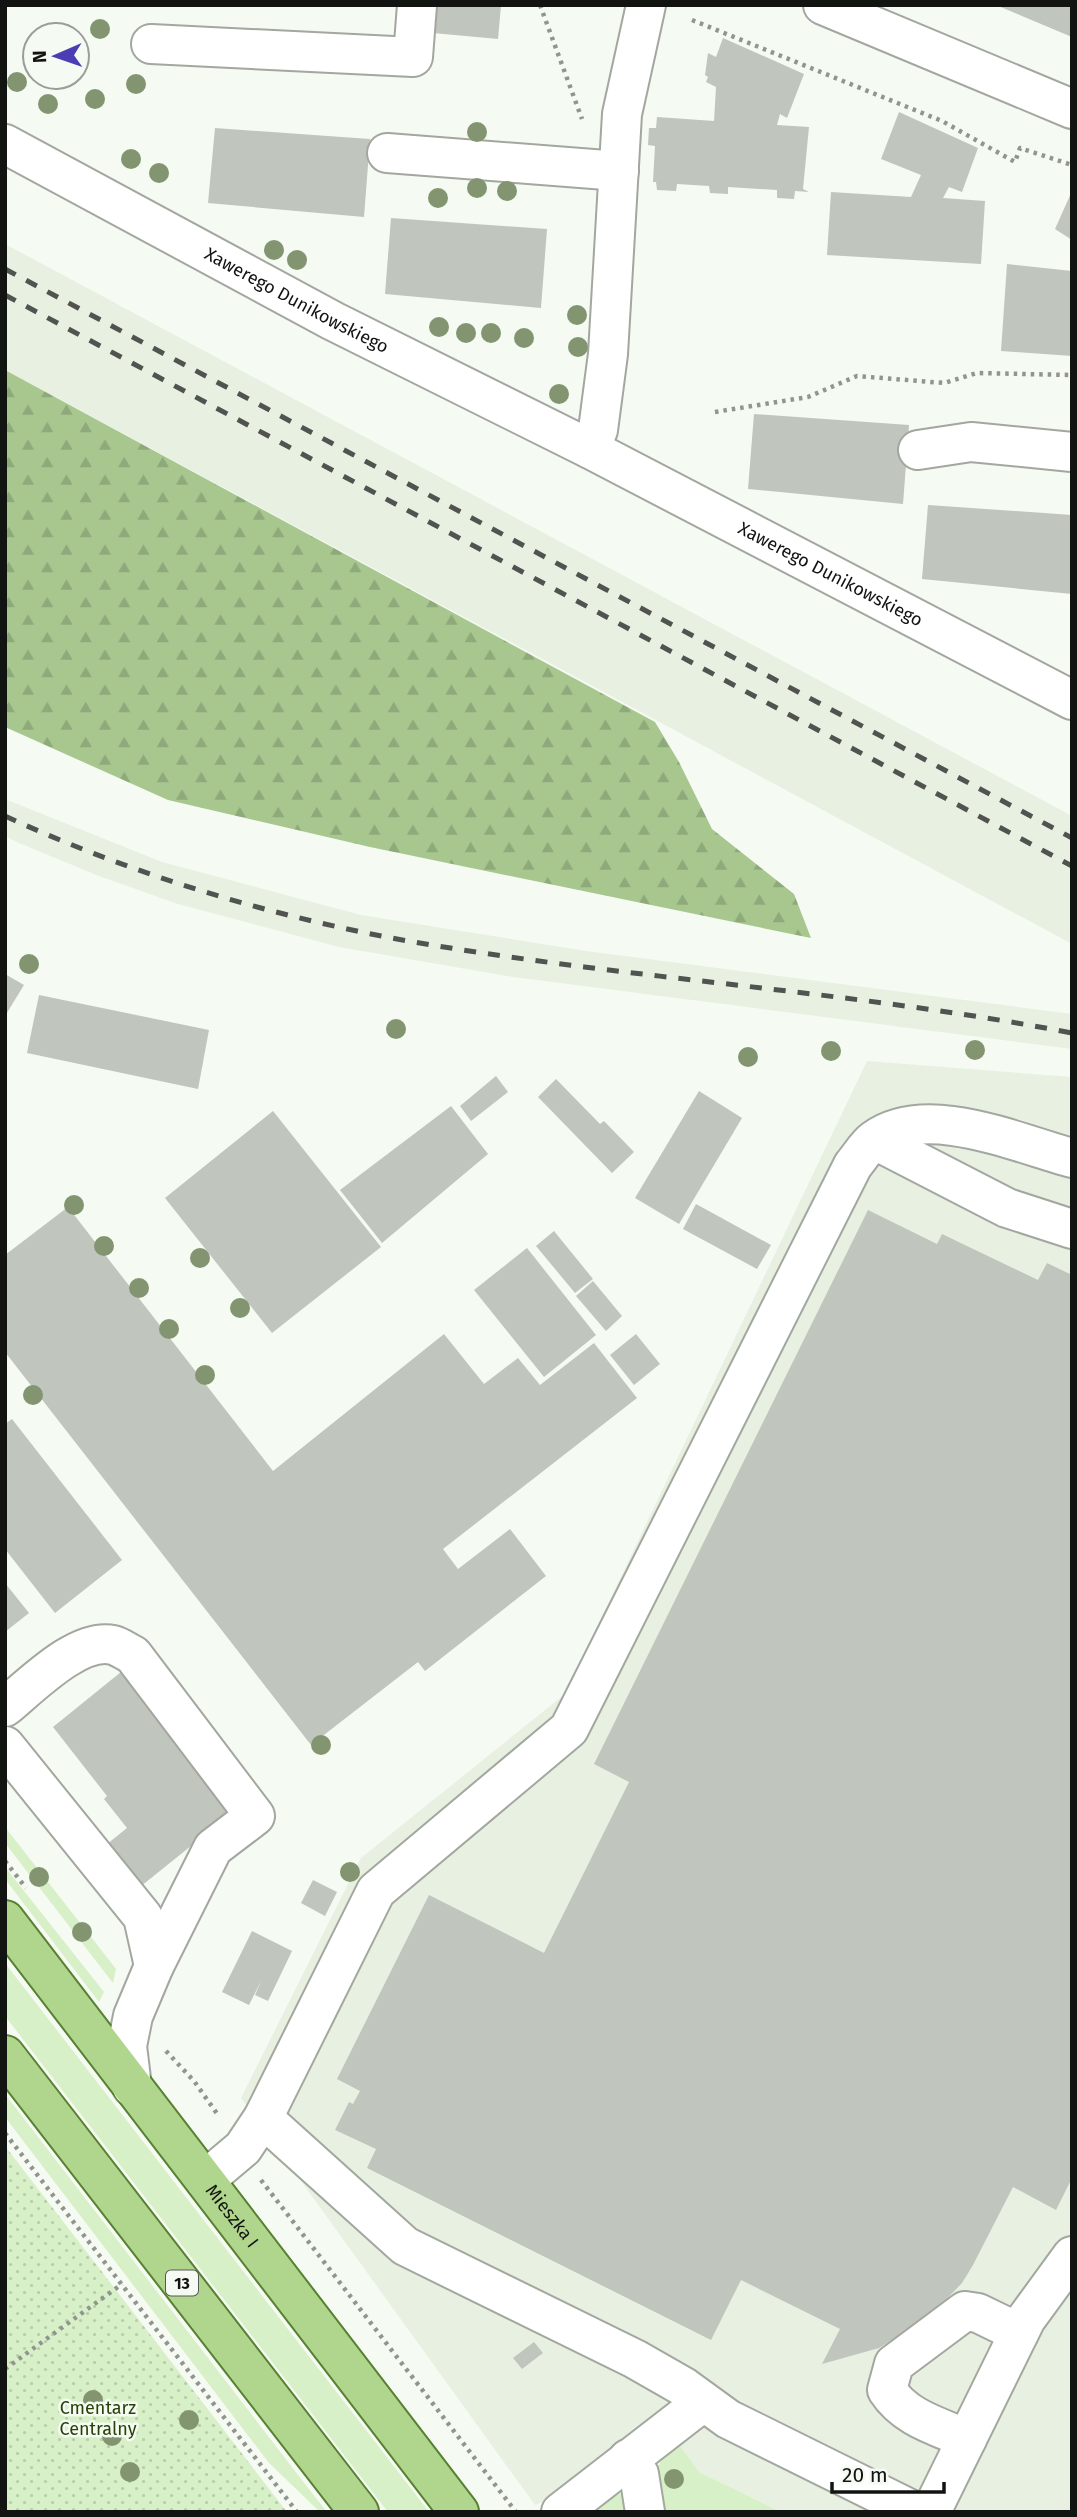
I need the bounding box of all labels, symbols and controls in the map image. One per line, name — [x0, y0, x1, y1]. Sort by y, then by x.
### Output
north arrow — [21, 21, 91, 91]
text: N — [28, 50, 51, 63]
street label: Xawerego Dunikowskiego — [201, 243, 392, 358]
street label: Xawerego Dunikowskiego — [735, 517, 926, 631]
street label: Mieszka I — [201, 2180, 263, 2252]
road number: 13 — [166, 2270, 198, 2296]
park label: Cmentarz Centralny — [59, 2397, 137, 2440]
scale bar — [832, 2450, 944, 2494]
text: 20 m — [842, 2462, 888, 2488]

